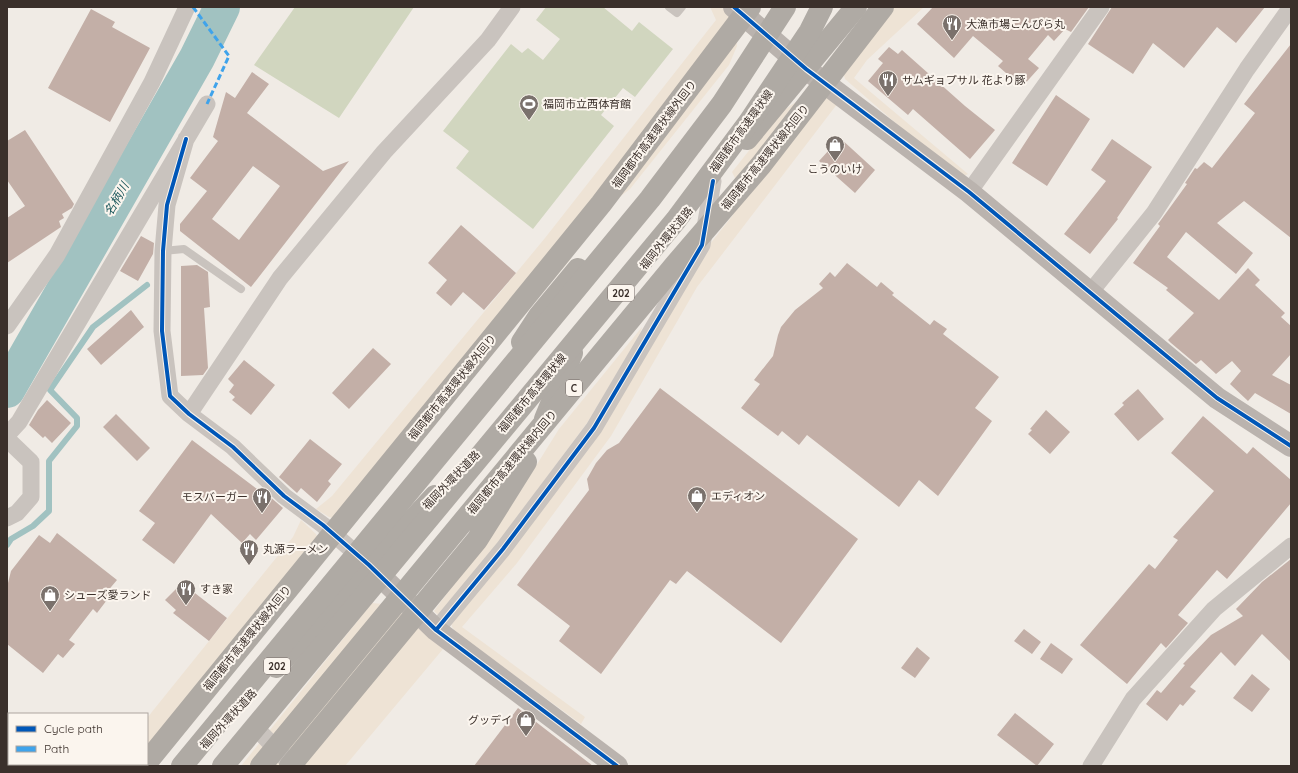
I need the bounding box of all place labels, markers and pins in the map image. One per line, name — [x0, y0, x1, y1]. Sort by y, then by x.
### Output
restaurant icon: 大漁市場こんぴら丸 — [941, 13, 963, 41]
place label: 大漁市場こんぴら丸 — [966, 17, 1065, 31]
restaurant icon: サムギョプサル 花より豚 — [877, 69, 899, 97]
place label: サムギョプサル 花より豚 — [902, 73, 1026, 87]
sports icon: 福岡市立西体育館 — [518, 93, 540, 121]
place label: 福岡市立西体育館 — [543, 97, 631, 111]
shop icon: こうのいけ — [824, 134, 846, 162]
place label: こうのいけ — [808, 162, 863, 176]
shop icon: エディオン — [686, 485, 708, 513]
restaurant icon: モスバーガー — [251, 486, 273, 514]
place label: エディオン — [711, 489, 765, 503]
place label: モスバーガー — [182, 490, 248, 504]
restaurant icon: 丸源ラーメン — [238, 538, 260, 566]
place label: 丸源ラーメン — [263, 542, 329, 556]
restaurant icon: すき家 — [175, 578, 197, 606]
place label: すき家 — [200, 582, 233, 596]
shop icon: シューズ愛ランド — [39, 584, 61, 612]
place label: シューズ愛ランド — [64, 588, 151, 602]
shop icon: グッデイ — [515, 709, 537, 737]
place label: グッデイ — [468, 713, 512, 727]

